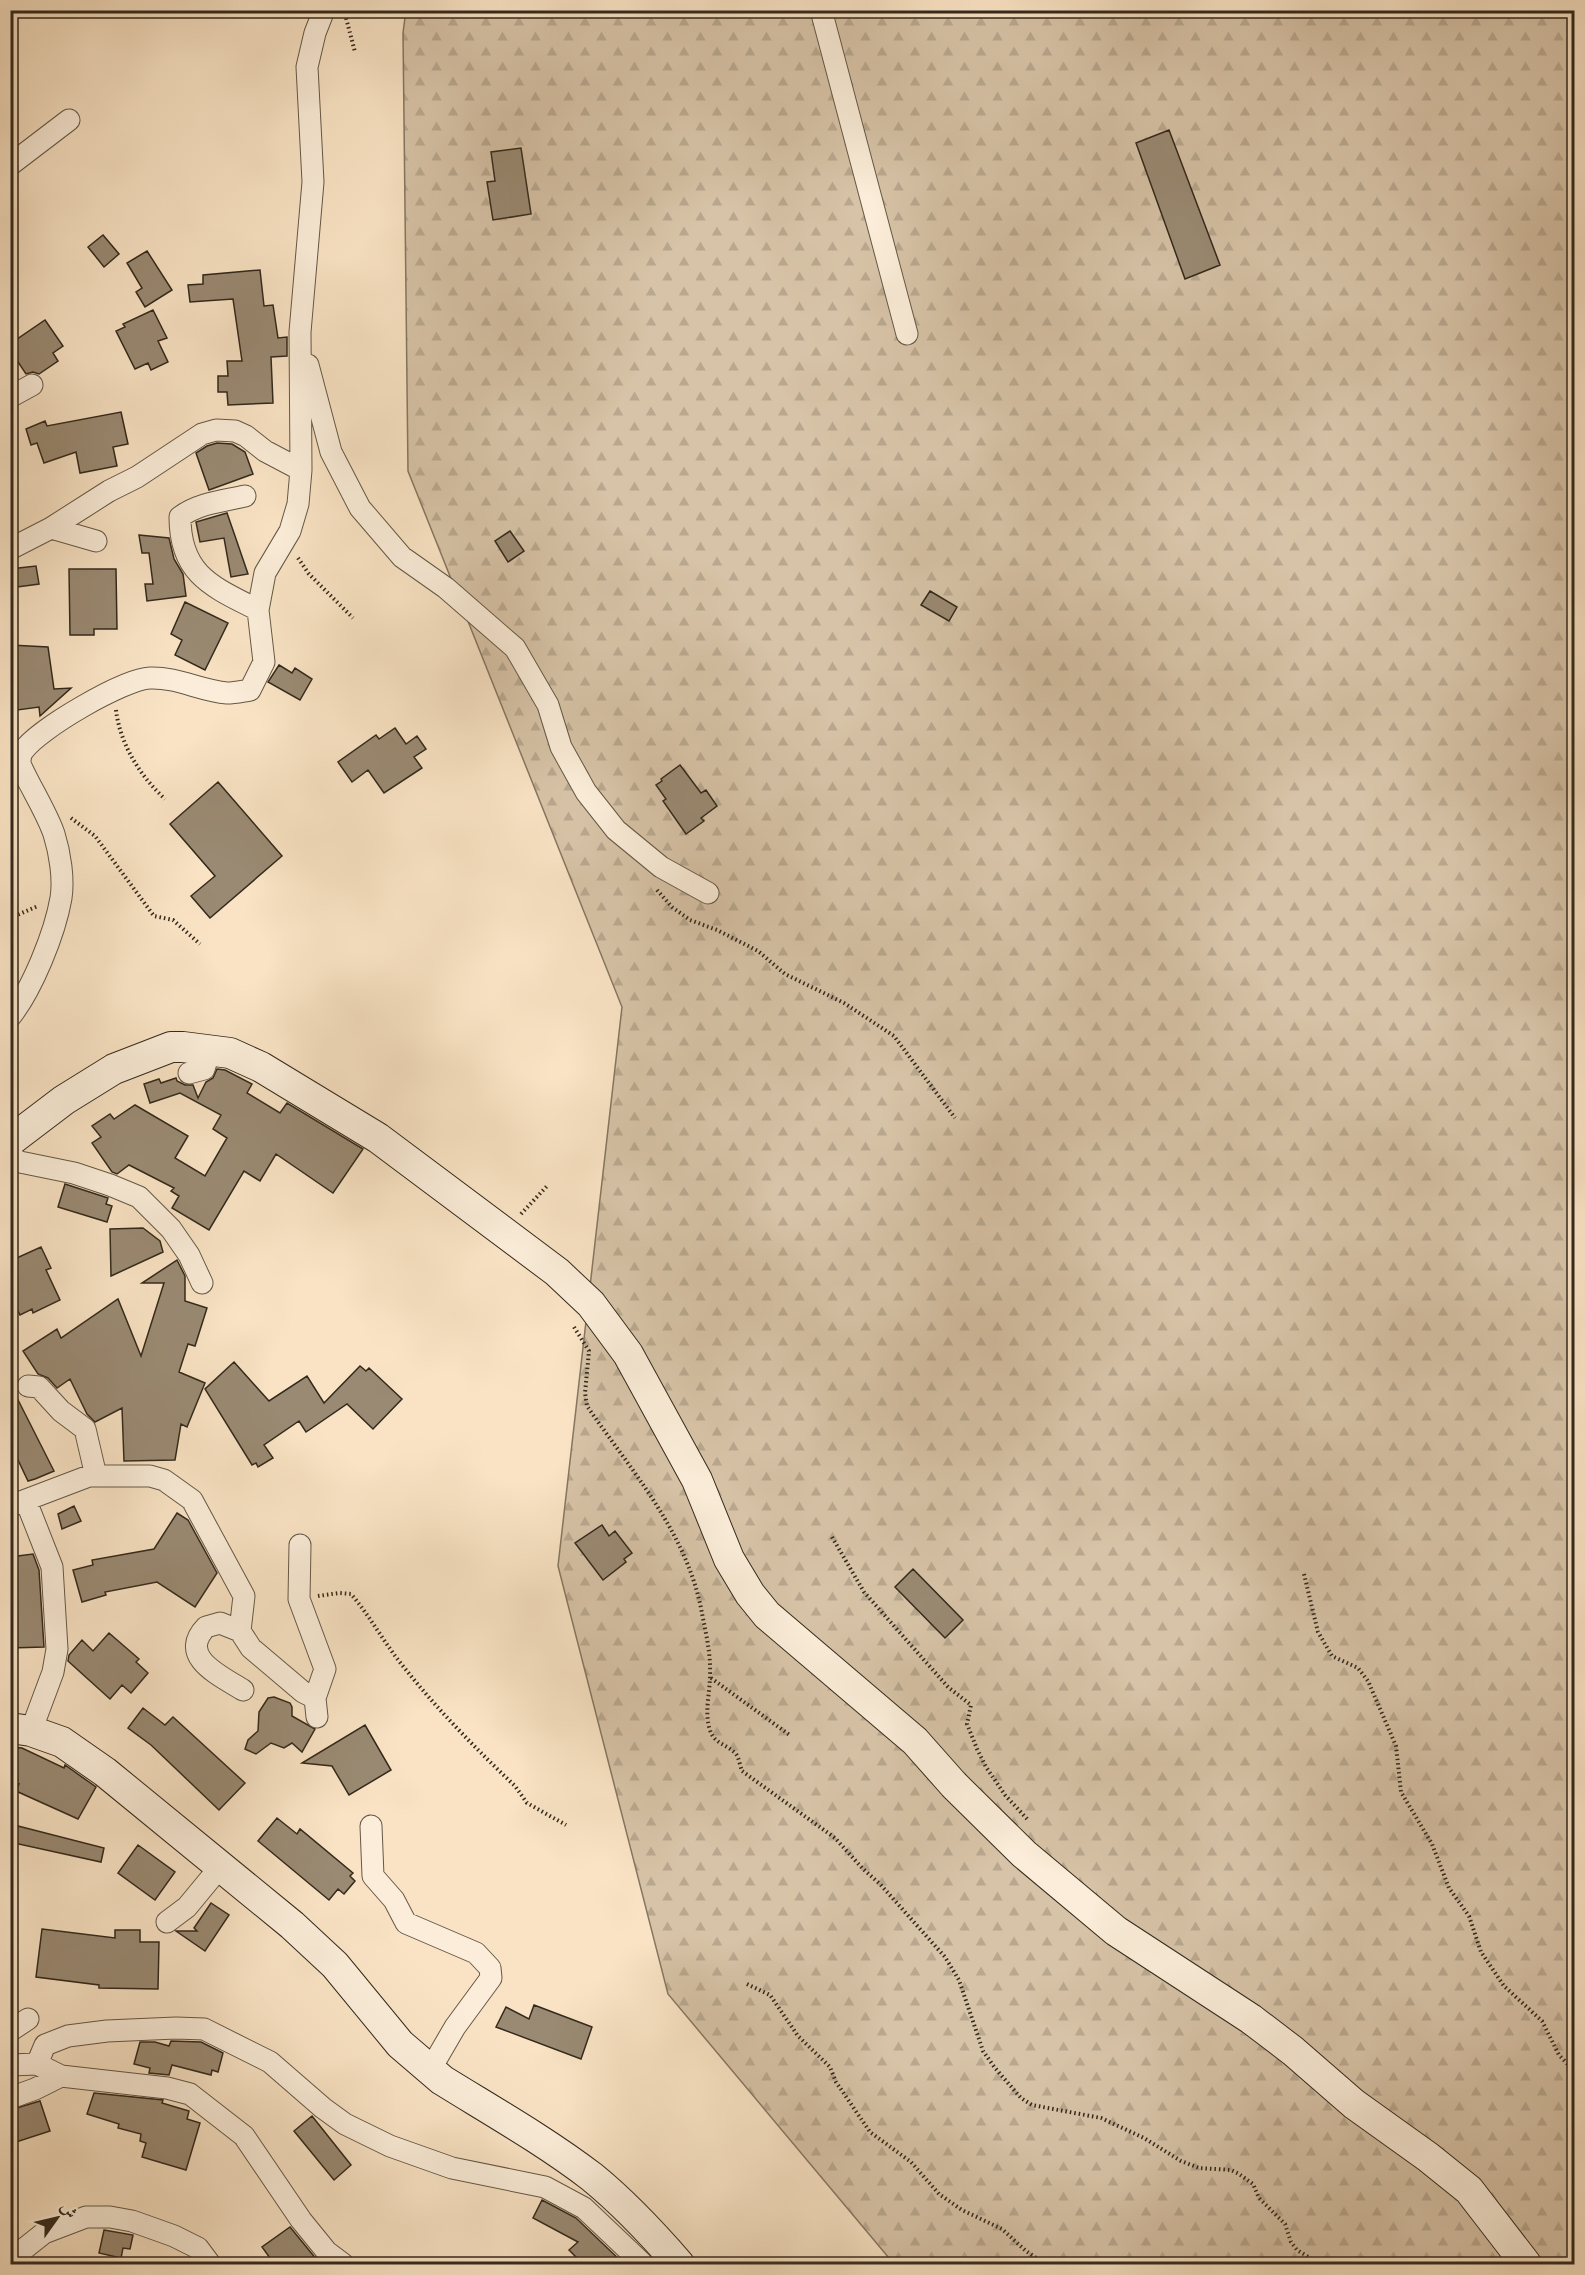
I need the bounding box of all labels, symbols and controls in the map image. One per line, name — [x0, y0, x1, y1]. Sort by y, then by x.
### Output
north arrow — [27, 2188, 87, 2248]
text: ش — [55, 2197, 82, 2223]

